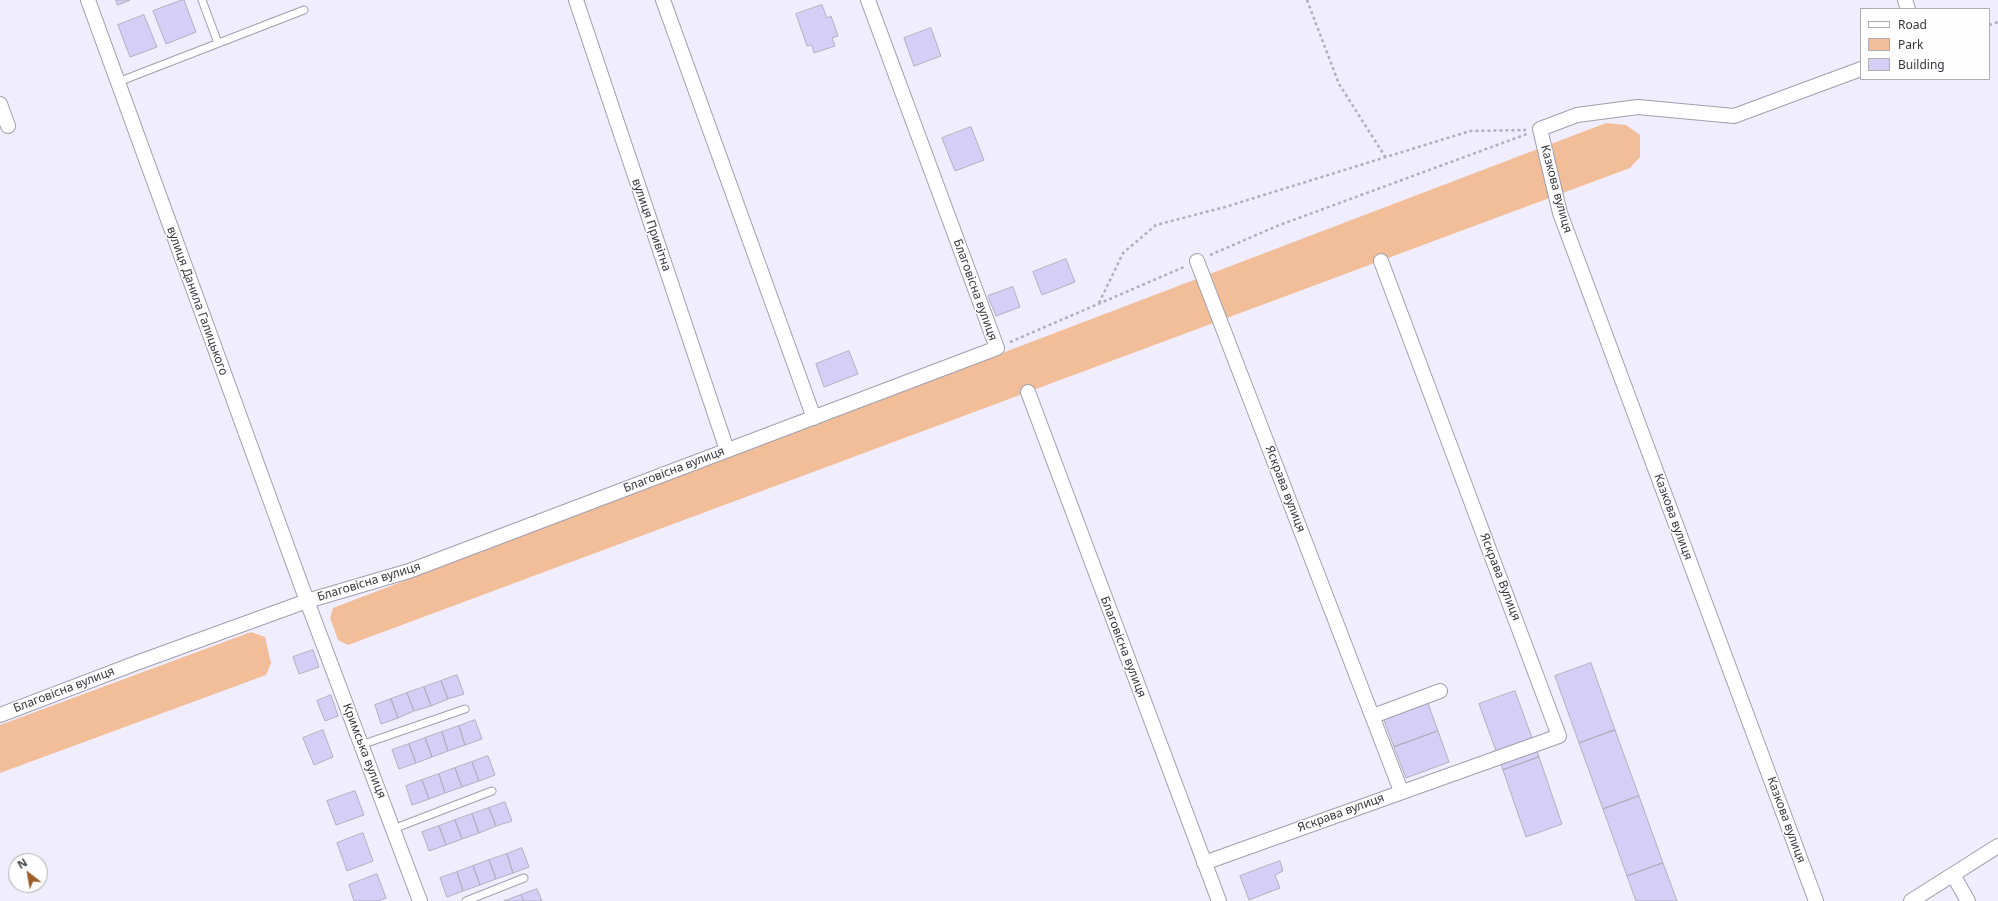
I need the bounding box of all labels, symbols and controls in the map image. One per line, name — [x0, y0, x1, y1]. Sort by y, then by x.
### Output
legend — [1860, 8, 1990, 80]
text: Road — [1898, 16, 1927, 33]
text: Park — [1898, 36, 1923, 53]
text: Building — [1898, 56, 1945, 73]
street label: Казкова вулиця — [1537, 143, 1575, 235]
street label: вулиця Привітна — [628, 177, 674, 273]
street label: вулиця Данила Галицького — [163, 225, 231, 377]
street label: Благовісна вулиця — [950, 237, 1000, 343]
street label: Благовісна вулиця — [621, 444, 727, 496]
street label: Яскрава вулиця — [1262, 444, 1308, 534]
street label: Казкова вулиця — [1651, 472, 1695, 562]
street label: Яскрава Вулиця — [1477, 531, 1523, 623]
street label: Благовісна вулиця — [316, 559, 422, 605]
street label: Благовісна вулиця — [1097, 594, 1149, 700]
street label: Благовісна вулиця — [11, 664, 117, 716]
street label: Кримська вулиця — [339, 701, 389, 801]
street label: Казкова вулиця — [1764, 775, 1808, 865]
street label: Яскрава вулиця — [1296, 791, 1386, 835]
north arrow — [8, 853, 48, 893]
text: N — [14, 854, 30, 872]

